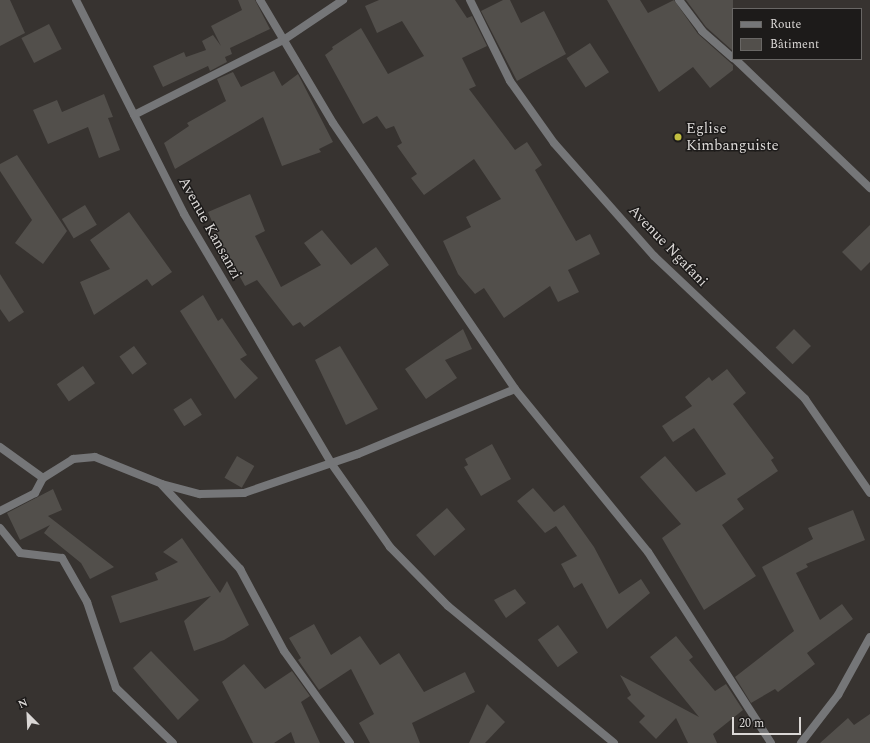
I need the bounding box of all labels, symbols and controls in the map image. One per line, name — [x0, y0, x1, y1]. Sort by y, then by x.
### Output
legend — [732, 8, 862, 60]
text: Route — [770, 15, 801, 34]
text: Bâtiment — [770, 35, 819, 54]
place label: Eglise Kimbanguiste — [686, 119, 779, 154]
marker: Eglise Kimbanguiste — [673, 132, 683, 142]
street label: Avenue Kansanzi — [174, 174, 246, 282]
street label: Avenue Ngafani — [625, 202, 711, 290]
text: N — [15, 694, 30, 713]
north arrow — [8, 695, 48, 735]
scale bar — [734, 709, 803, 735]
text: 20 m — [739, 714, 764, 733]

